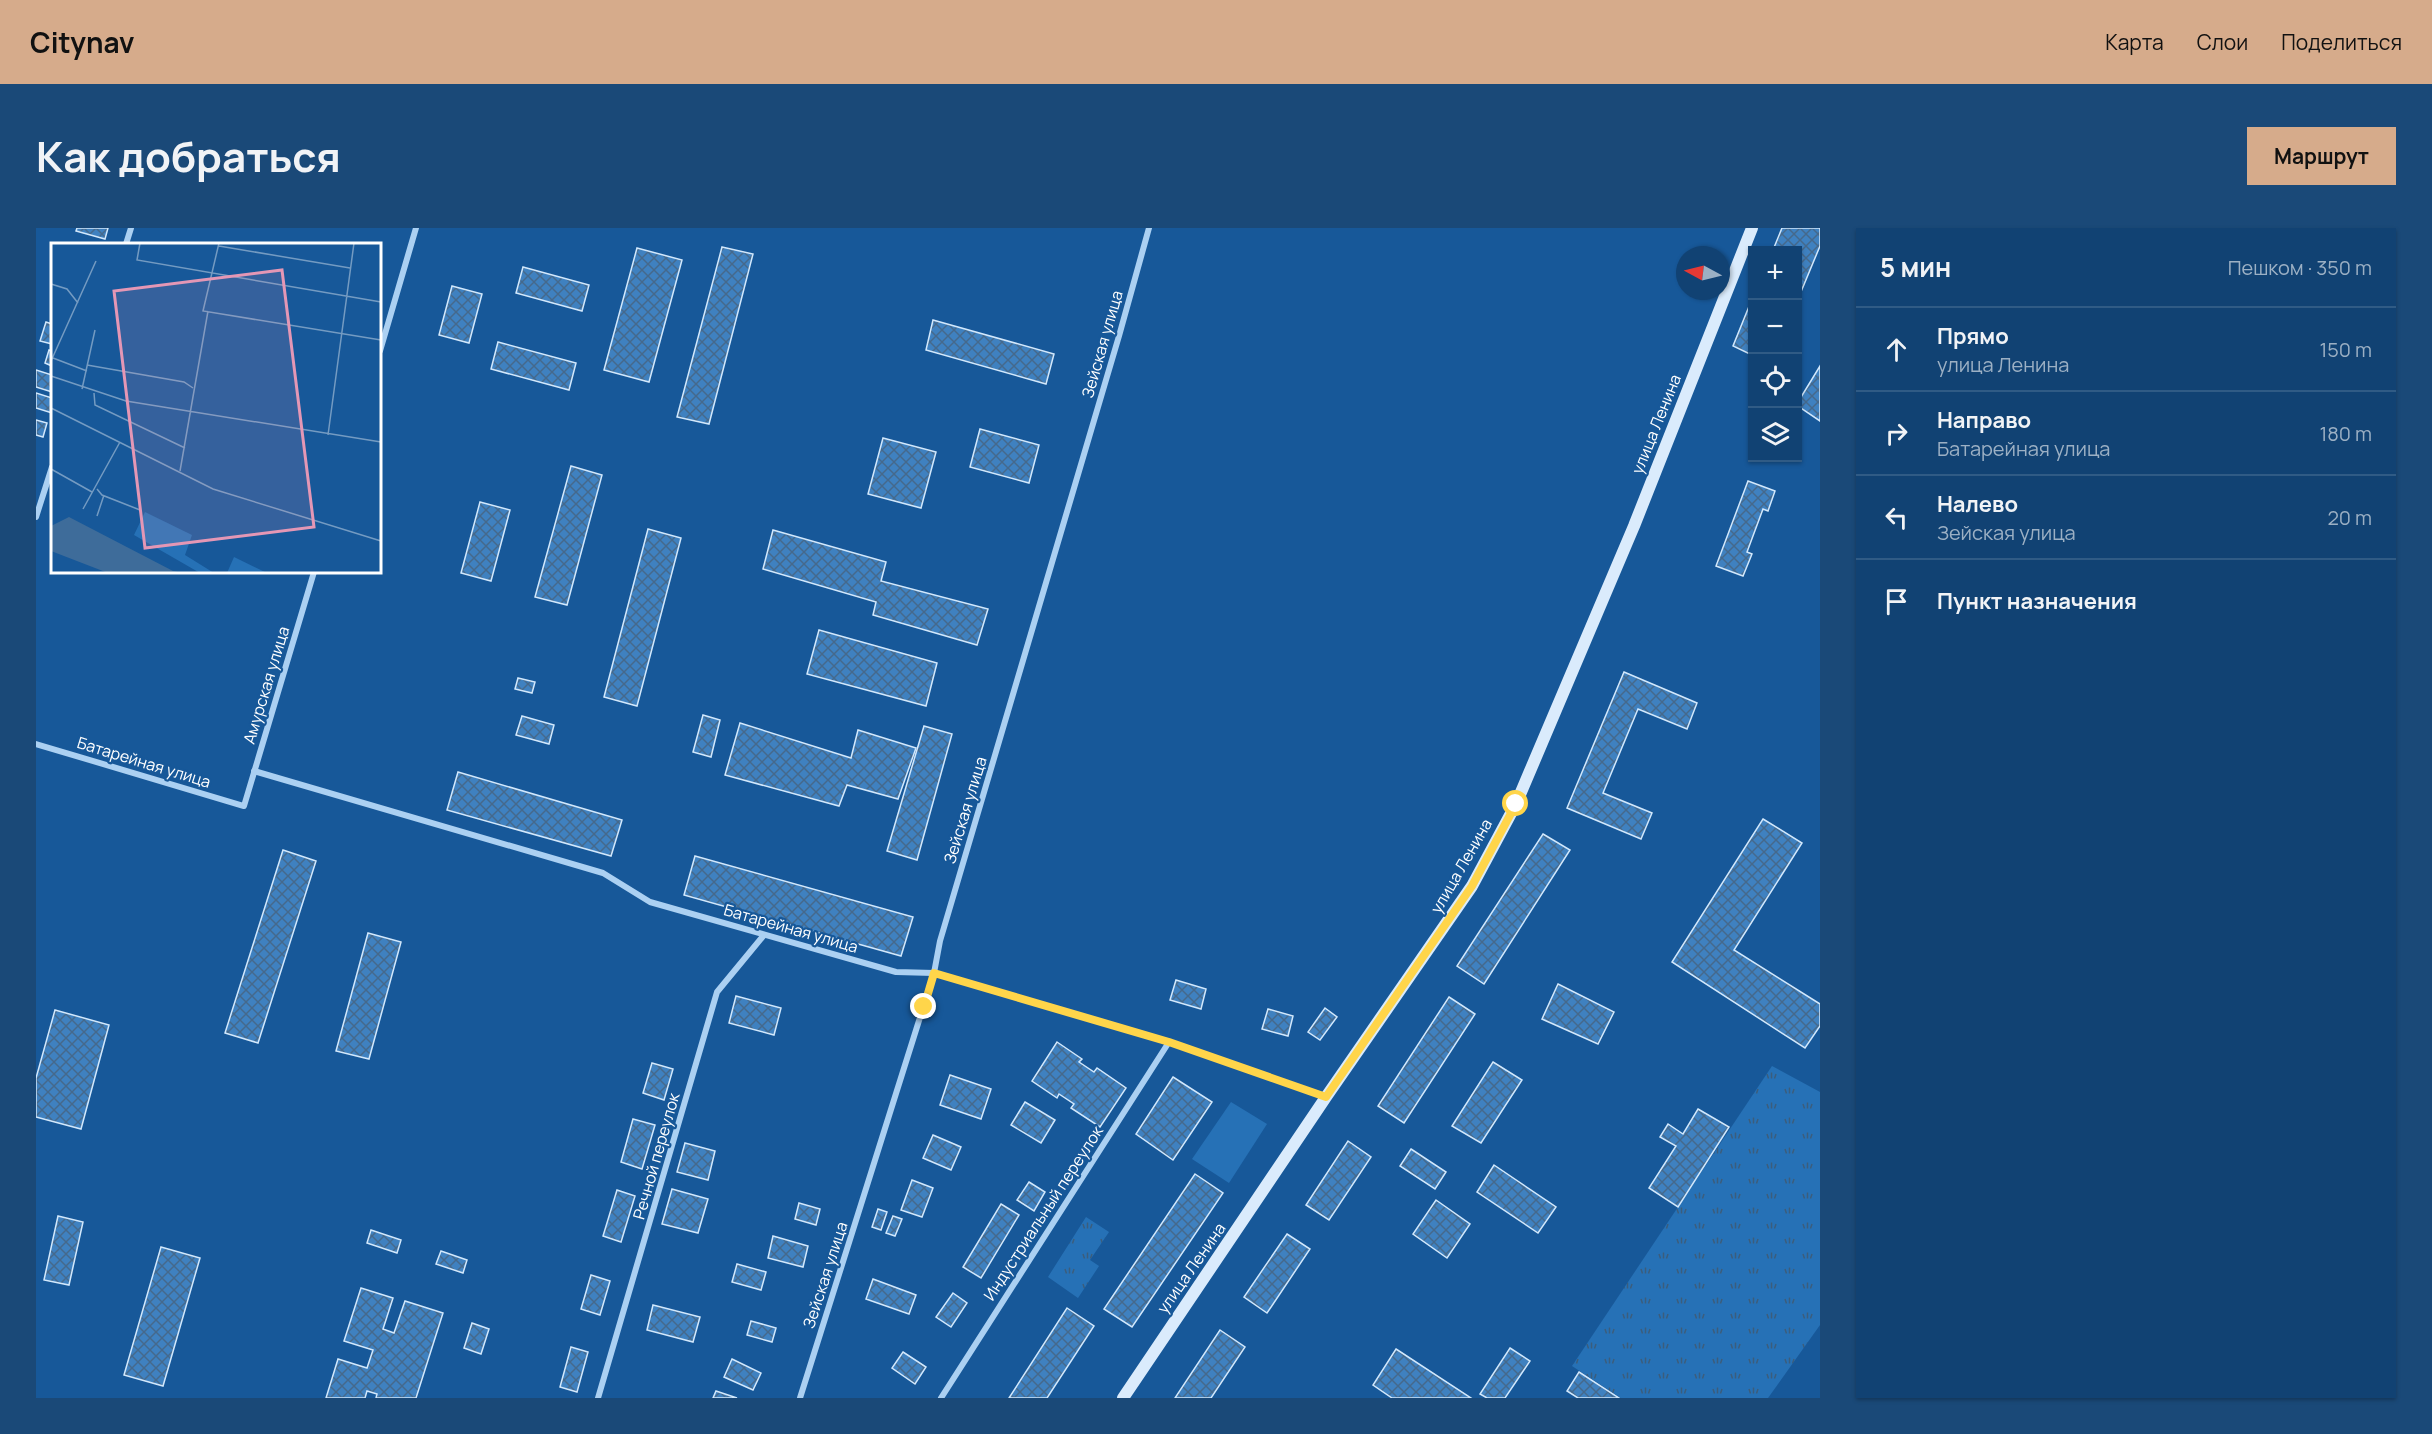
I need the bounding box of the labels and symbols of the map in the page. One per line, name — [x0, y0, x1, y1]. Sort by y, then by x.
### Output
inset map — [51, 243, 381, 573]
north arrow — [1676, 246, 1730, 300]
street label: Зейская улица — [1076, 288, 1128, 400]
street label: улица Ленина — [1626, 371, 1686, 477]
street label: Амурская улица — [238, 623, 294, 747]
street label: Батарейная улица — [74, 731, 214, 793]
street label: Зейская улица — [938, 754, 992, 866]
route start — [1502, 790, 1528, 816]
street label: улица Ленина — [1425, 815, 1497, 917]
street label: Батарейная улица — [721, 898, 861, 958]
route end — [910, 993, 936, 1019]
street label: Речной переулок — [627, 1089, 685, 1222]
street label: Индустриальный переулок — [978, 1121, 1108, 1305]
street label: улица Ленина — [1152, 1218, 1230, 1318]
street label: Зейская улица — [797, 1219, 853, 1331]

